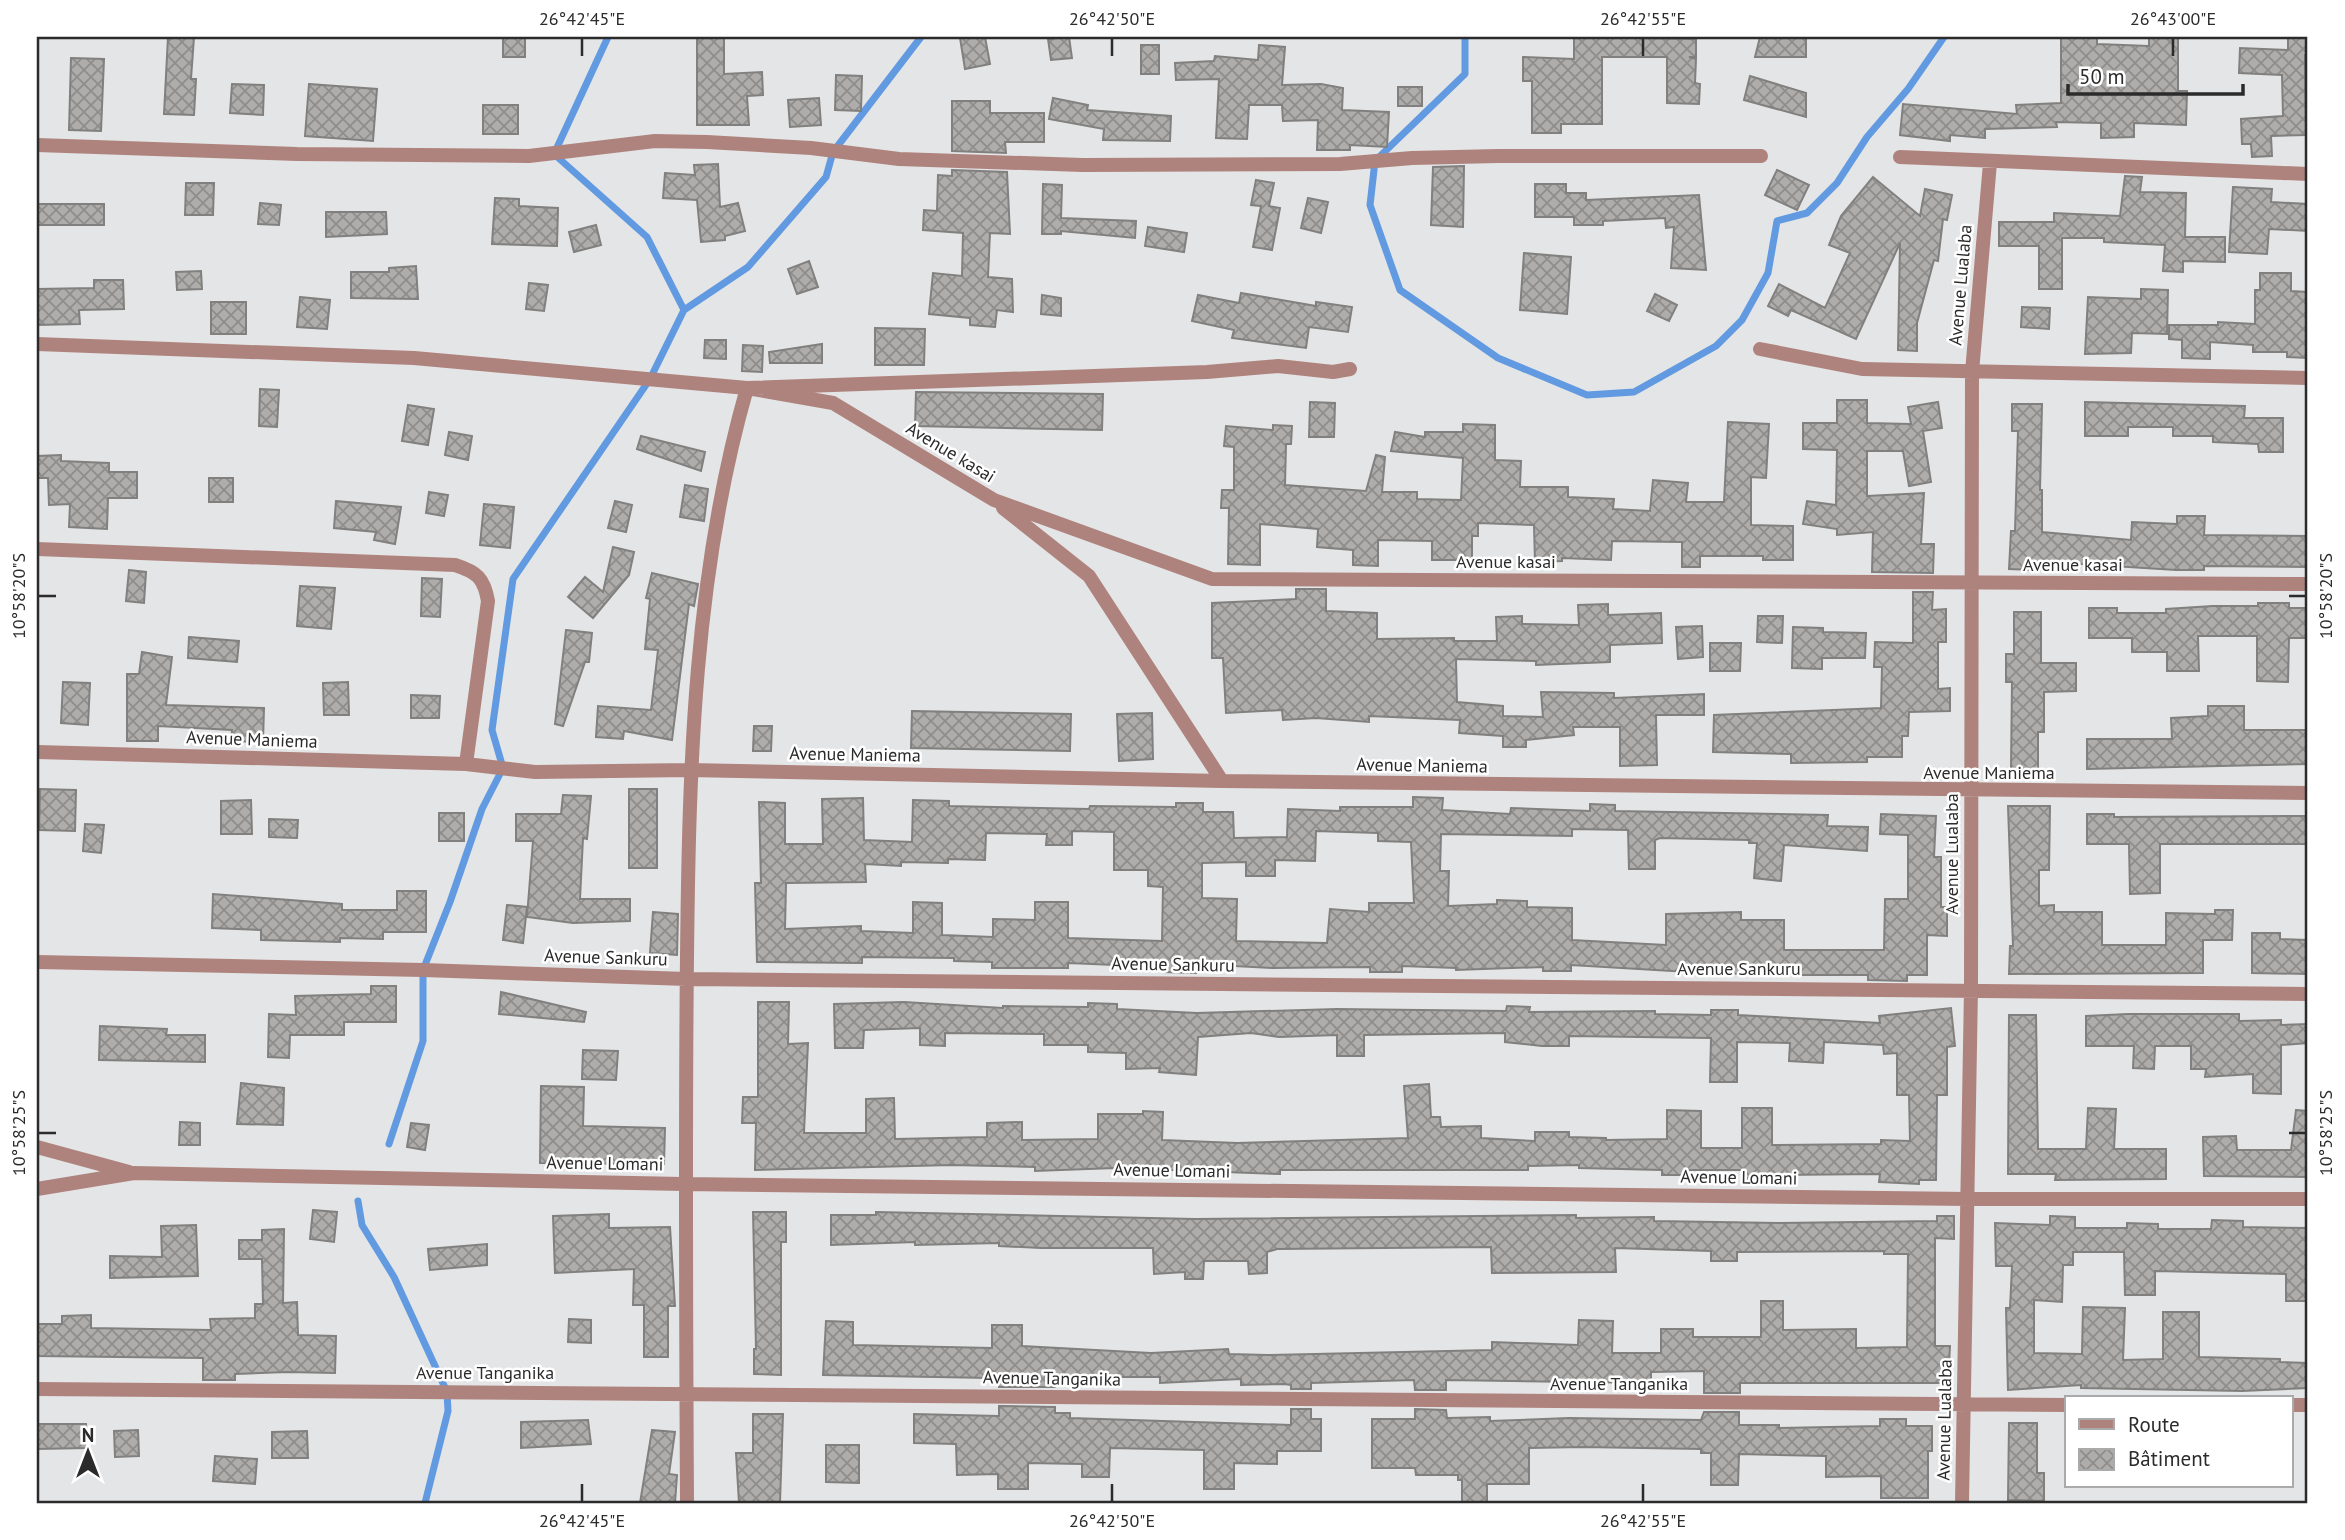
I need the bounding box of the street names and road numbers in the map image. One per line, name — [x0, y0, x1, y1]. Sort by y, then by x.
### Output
street label: Avenue Lualaba — [1943, 224, 1977, 346]
street label: Avenue kasai — [902, 416, 1000, 488]
street label: Avenue kasai — [1456, 550, 1556, 573]
street label: Avenue kasai — [2023, 553, 2123, 576]
street label: Avenue Maniema — [186, 725, 318, 753]
street label: Avenue Maniema — [789, 741, 921, 767]
street label: Avenue Maniema — [1356, 752, 1488, 778]
street label: Avenue Maniema — [1923, 761, 2055, 784]
street label: Avenue Lualaba — [1940, 793, 1963, 915]
street label: Avenue Sankuru — [544, 943, 668, 971]
street label: Avenue Sankuru — [1111, 951, 1235, 977]
street label: Avenue Sankuru — [1677, 957, 1801, 980]
street label: Avenue Lomani — [546, 1150, 664, 1176]
street label: Avenue Lomani — [1113, 1157, 1231, 1183]
street label: Avenue Lomani — [1680, 1164, 1798, 1190]
street label: Avenue Lualaba — [1931, 1359, 1957, 1481]
street label: Avenue Tanganika — [416, 1361, 554, 1384]
street label: Avenue Tanganika — [983, 1365, 1121, 1391]
street label: Avenue Tanganika — [1550, 1372, 1688, 1395]

